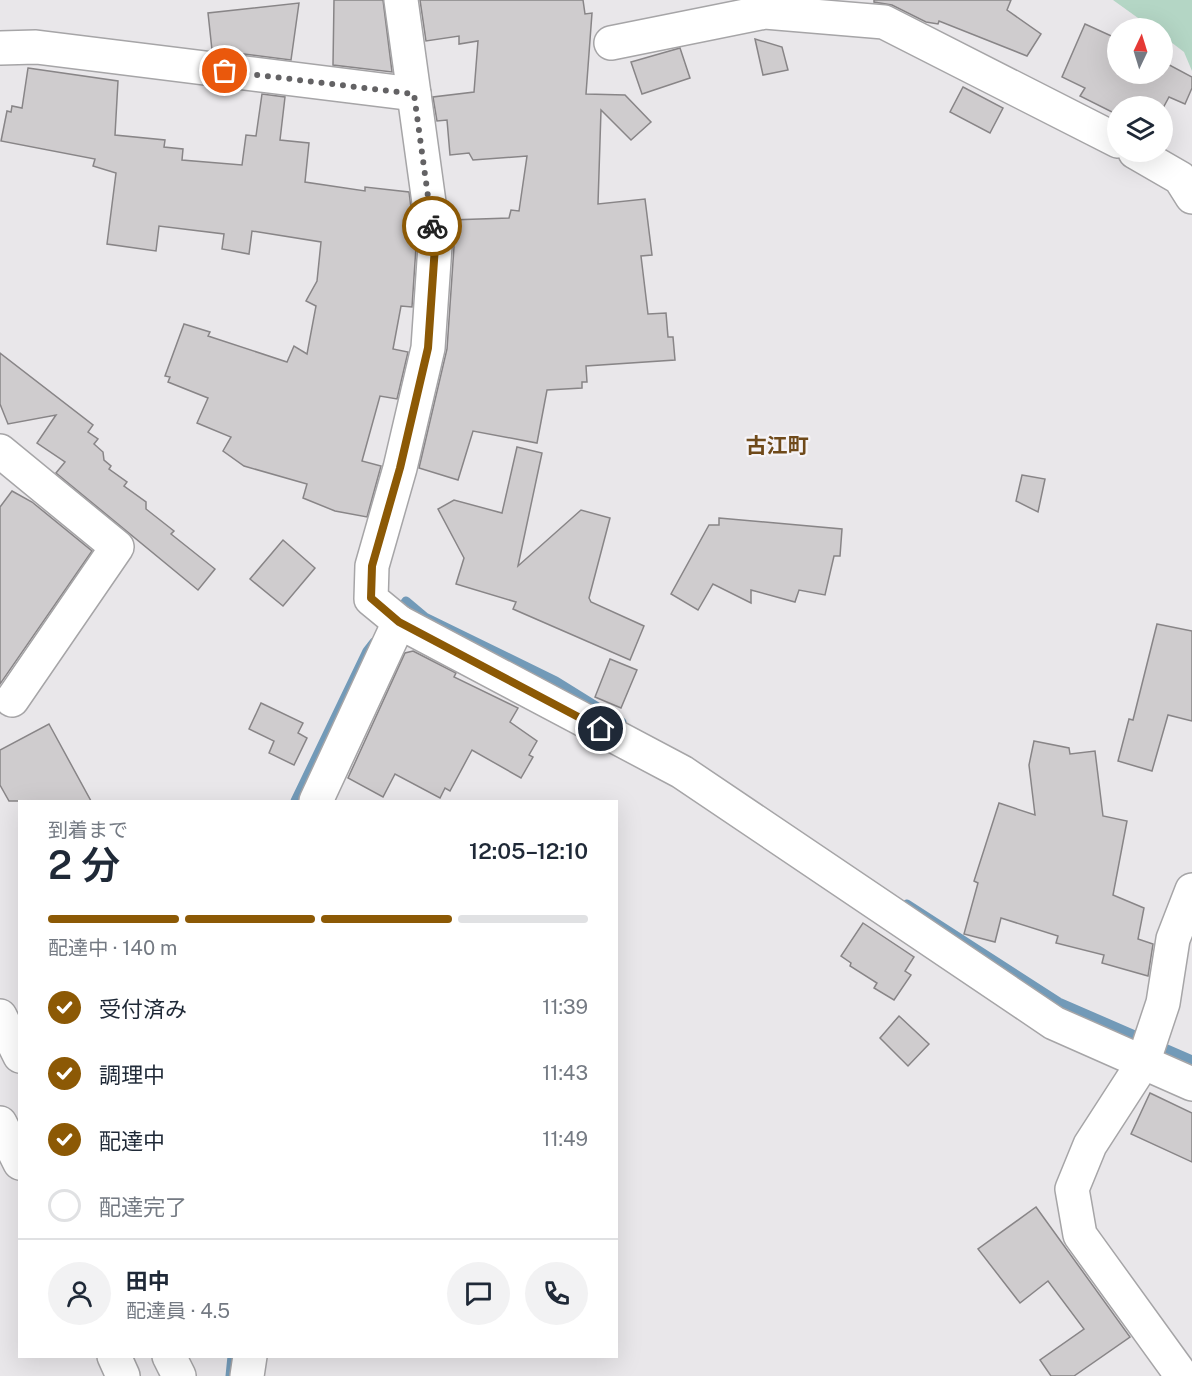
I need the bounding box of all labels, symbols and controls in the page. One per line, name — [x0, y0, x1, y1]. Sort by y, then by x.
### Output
north arrow — [1107, 18, 1173, 84]
map controls — [1107, 18, 1173, 162]
pin — [199, 45, 250, 96]
icon: bag — [208, 54, 241, 87]
button: layers — [1107, 96, 1173, 162]
courier — [402, 196, 462, 256]
icon: bike — [416, 210, 449, 243]
district label: 古江町 — [746, 433, 809, 458]
pin — [575, 703, 626, 754]
icon: home — [584, 712, 617, 745]
text: 到着まで — [48, 818, 128, 842]
text: 12:05–12:10 — [469, 838, 588, 864]
text: 2 分 — [48, 842, 120, 888]
text: 配達中 · 140 m — [48, 936, 177, 960]
icon: check — [48, 991, 81, 1024]
text: 11:39 — [542, 995, 588, 1019]
text: 受付済み — [99, 996, 187, 1022]
icon: check — [48, 1057, 81, 1090]
text: 11:43 — [542, 1061, 588, 1085]
text: 調理中 — [99, 1062, 165, 1088]
icon: check — [48, 1123, 81, 1156]
text: 11:49 — [542, 1127, 588, 1151]
text: 配達中 — [99, 1128, 165, 1154]
text: 配達完了 — [99, 1194, 187, 1220]
button: person — [48, 1262, 111, 1325]
button: chat — [447, 1262, 510, 1325]
button: phone — [525, 1262, 588, 1325]
text: 田中 — [126, 1268, 170, 1294]
text: 配達員 · 4.5 — [126, 1299, 230, 1323]

